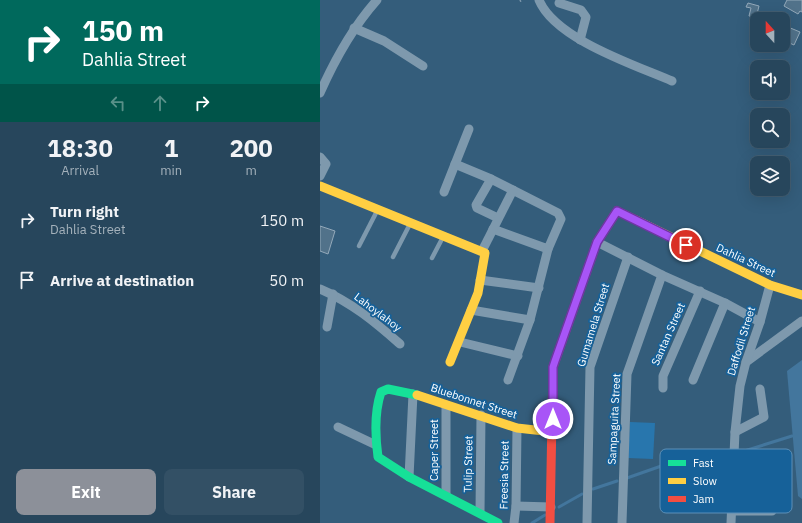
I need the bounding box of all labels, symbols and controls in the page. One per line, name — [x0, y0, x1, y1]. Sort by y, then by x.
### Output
text: 150 m — [82, 12, 164, 49]
north arrow — [750, 12, 790, 52]
map controls — [750, 12, 790, 196]
icon: right — [16, 16, 68, 68]
text: Dahlia Street — [82, 48, 187, 71]
button: sound — [750, 60, 790, 100]
icon: left — [107, 92, 129, 114]
icon: ahead — [149, 92, 171, 114]
icon: right — [191, 92, 213, 114]
button: search — [750, 108, 790, 148]
text: 18:30 — [47, 132, 113, 164]
text: 1 — [164, 132, 178, 164]
text: 200 — [229, 132, 273, 164]
button: layers — [750, 156, 790, 196]
text: Arrival — [61, 162, 99, 179]
text: min — [160, 162, 182, 179]
text: m — [245, 162, 257, 179]
text: Turn right — [50, 202, 119, 221]
icon: right — [16, 209, 38, 231]
text: 150 m — [260, 211, 304, 230]
text: Dahlia Street — [50, 221, 126, 238]
pin — [669, 228, 703, 262]
icon: arrive — [675, 234, 697, 256]
street label: Dahlia Street — [714, 240, 778, 280]
icon: arrive — [16, 269, 38, 291]
text: Arrive at destination — [50, 271, 194, 290]
text: 50 m — [269, 271, 304, 290]
street label: Gumamela Street — [574, 281, 612, 368]
street label: Lahoylahoy — [351, 290, 405, 335]
street label: Santan Street — [648, 300, 688, 368]
street label: Daffodil Street — [724, 305, 758, 377]
street label: Sampaguita Street — [605, 373, 623, 465]
street label: Bluebonnet Street — [429, 380, 519, 422]
position arrow — [532, 398, 574, 440]
street label: Caper Street — [427, 419, 441, 481]
street label: Tulip Street — [461, 435, 475, 493]
street label: Freesia Street — [496, 440, 512, 509]
legend — [660, 449, 792, 513]
text: Fast — [693, 456, 714, 470]
button: Exit — [16, 469, 156, 515]
button: Share — [164, 469, 304, 515]
text: Slow — [693, 474, 717, 488]
text: Jam — [693, 492, 714, 506]

